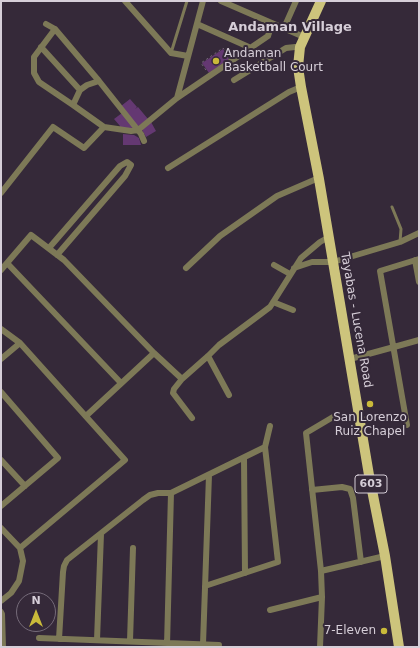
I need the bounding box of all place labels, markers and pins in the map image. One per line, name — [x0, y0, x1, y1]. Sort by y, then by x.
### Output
place label: Andaman Basketball Court — [224, 47, 323, 75]
marker: Andaman Basketball Court — [211, 56, 221, 66]
marker: San Lorenzo Ruiz Chapel — [365, 399, 375, 409]
place label: San Lorenzo Ruiz Chapel — [333, 411, 407, 439]
place label: 7-Eleven — [324, 624, 376, 638]
marker: 7-Eleven — [379, 626, 389, 636]

